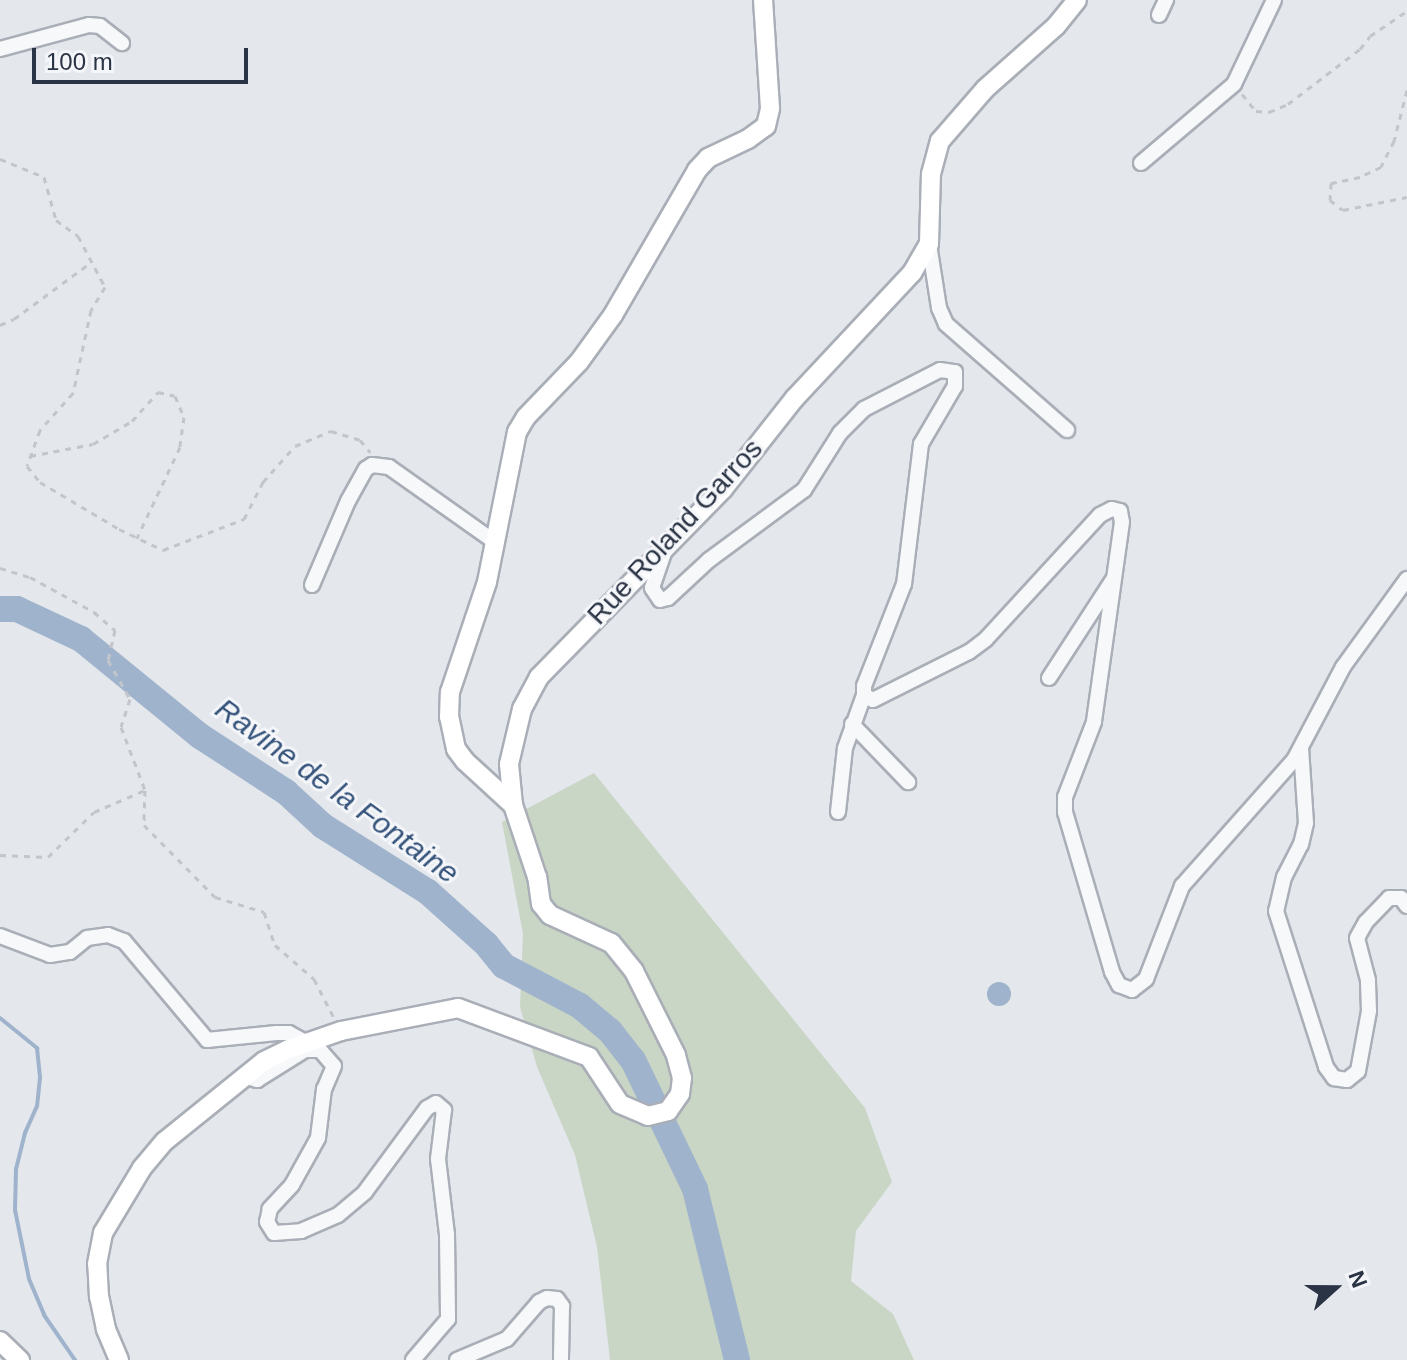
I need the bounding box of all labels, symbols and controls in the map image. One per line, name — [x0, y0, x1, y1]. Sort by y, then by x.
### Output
scale bar — [36, 32, 252, 82]
text: 100 m — [46, 48, 113, 75]
street label: Rue Roland Garros — [580, 432, 770, 632]
water label: Ravine de la Fontaine — [208, 691, 466, 891]
north arrow — [1295, 1248, 1375, 1328]
text: N — [1343, 1267, 1372, 1291]

